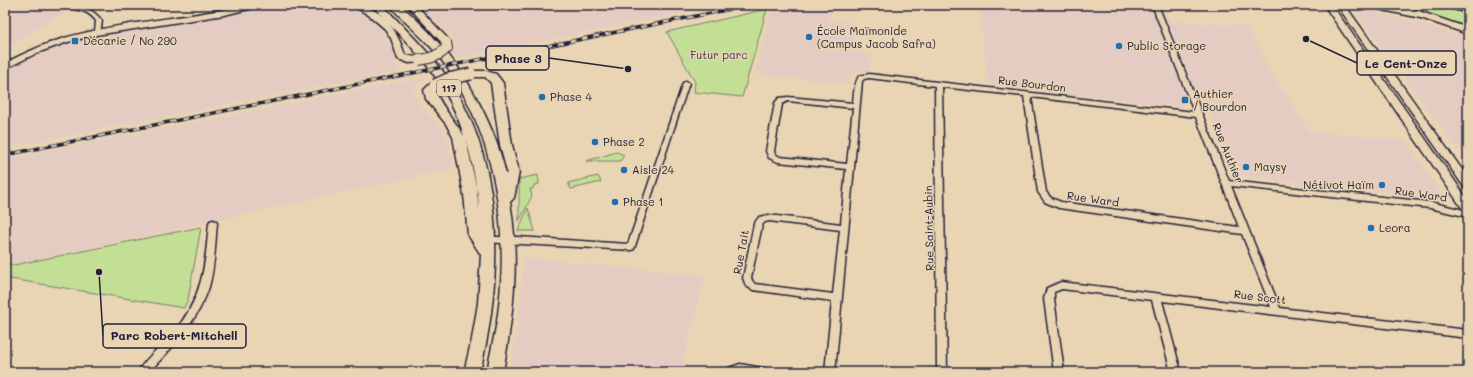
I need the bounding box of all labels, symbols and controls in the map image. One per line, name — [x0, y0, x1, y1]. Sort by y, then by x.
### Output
place label: École Maïmonide (Campus Jacob Safra) — [817, 23, 936, 51]
marker: École Maïmonide (Campus Jacob Safra) — [804, 32, 814, 42]
place label: Décarie / No 290 — [83, 33, 177, 48]
marker: Décarie / No 290 — [70, 36, 80, 46]
place label: Public Storage — [1127, 38, 1206, 53]
marker: Public Storage — [1114, 41, 1124, 51]
callout: Phase 3 — [486, 46, 549, 70]
park label: Futur parc — [690, 47, 748, 62]
text: Phase 3 — [494, 50, 542, 66]
callout: Le Cent-Onze — [1357, 51, 1456, 75]
text: Le Cent-Onze — [1365, 55, 1447, 71]
street label: Rue Bourdon — [997, 72, 1067, 95]
road number: 117 — [437, 80, 461, 96]
place label: Authier / Bourdon — [1193, 86, 1247, 114]
place label: Phase 4 — [550, 89, 592, 104]
marker: Phase 4 — [537, 92, 547, 102]
marker: Authier / Bourdon — [1180, 95, 1190, 105]
street label: Rue Authier — [1210, 120, 1247, 185]
place label: Phase 2 — [603, 134, 645, 149]
marker: Phase 2 — [590, 137, 600, 147]
place label: Maysy — [1254, 159, 1287, 174]
place label: Aisle 24 — [632, 162, 675, 177]
marker: Maysy — [1241, 162, 1251, 172]
marker: Aisle 24 — [619, 165, 629, 175]
place label: Nétivot Haïm — [1303, 177, 1374, 192]
marker: Nétivot Haïm — [1377, 180, 1387, 190]
street label: Rue Ward — [1394, 182, 1448, 205]
street label: Rue Saint-Aubin — [920, 185, 937, 271]
street label: Rue Ward — [1066, 187, 1120, 210]
place label: Phase 1 — [623, 194, 663, 209]
marker: Phase 1 — [610, 197, 620, 207]
place label: Leora — [1379, 220, 1411, 235]
marker: Leora — [1366, 223, 1376, 233]
street label: Rue Tait — [729, 229, 752, 275]
street label: Rue Scott — [1233, 286, 1287, 307]
callout: Parc Robert-Mitchell — [103, 324, 246, 348]
text: Parc Robert-Mitchell — [110, 327, 238, 343]

